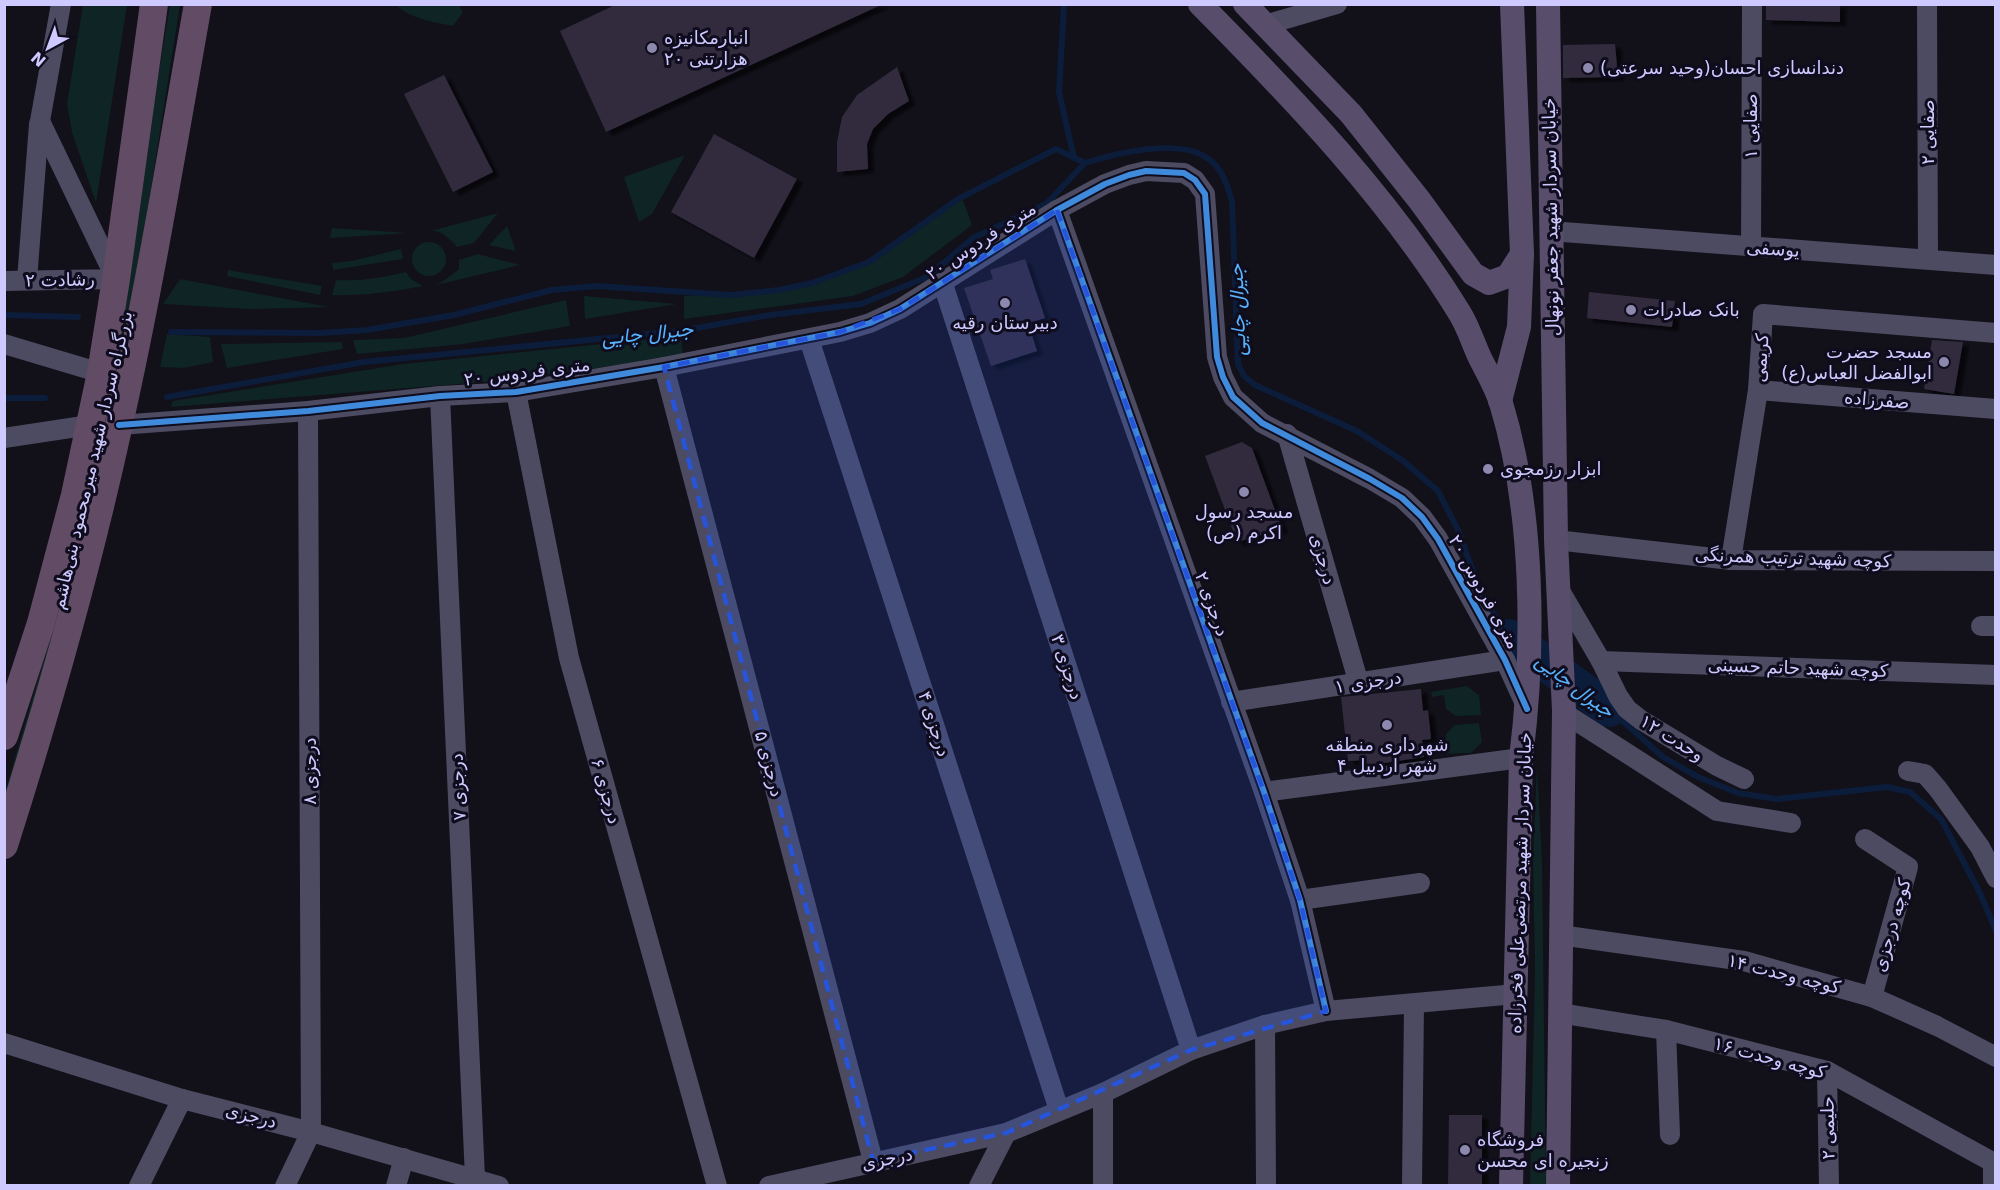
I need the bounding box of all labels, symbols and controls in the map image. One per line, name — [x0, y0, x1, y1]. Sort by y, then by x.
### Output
north arrow — [18, 18, 78, 78]
place label: انبارمکانیزه ۲۰ هزارتنی — [664, 27, 749, 70]
marker: انبارمکانیزه ۲۰ هزارتنی — [645, 41, 659, 55]
text: N — [27, 47, 50, 71]
place label: دندانسازی احسان(وحید سرعتی) — [1600, 57, 1844, 79]
marker: دندانسازی احسان(وحید سرعتی) — [1581, 61, 1595, 75]
street label: صفایی ۱ — [1740, 93, 1761, 159]
street label: خیابان سردار شهید جعفر نونهال — [1538, 97, 1564, 337]
street label: صفایی ۲ — [1917, 99, 1938, 165]
street label: ۲۰ متری فردوس — [922, 197, 1040, 285]
street label: یوسفی — [1746, 236, 1800, 262]
water label: جیرال چایی — [1223, 263, 1253, 356]
street label: رشادت ۲ — [25, 268, 95, 291]
marker: دبیرستان رقیه — [998, 296, 1012, 310]
place label: بانک صادرات — [1643, 299, 1740, 320]
marker: بانک صادرات — [1624, 303, 1638, 317]
street label: بزرگراه سردار شهید میرمحمود بنی‌هاشم — [47, 308, 137, 612]
place label: دبیرستان رقیه — [952, 312, 1058, 334]
water label: جیرال چایی — [600, 316, 695, 352]
street label: کریمی — [1748, 332, 1774, 383]
place label: مسجد حضرت ابوالفضل العباس(ع) — [1781, 341, 1932, 384]
street label: ۲۰ متری فردوس — [463, 353, 591, 391]
marker: مسجد حضرت ابوالفضل العباس(ع) — [1937, 355, 1951, 369]
street label: صفرزاده — [1843, 386, 1911, 414]
place label: ابزار رزمجوی — [1500, 458, 1601, 480]
marker: ابزار رزمجوی — [1481, 462, 1495, 476]
marker: مسجد رسول اکرم (ص) — [1237, 485, 1251, 499]
place label: مسجد رسول اکرم (ص) — [1195, 501, 1293, 544]
street label: درجزی — [1305, 531, 1341, 587]
street label: ۲۰ متری فردوس — [1444, 531, 1524, 653]
street label: کوچه شهید ترتیب همرنگی — [1694, 544, 1892, 572]
street label: درجزی ۲ — [1190, 569, 1234, 639]
street label: درجزی ۳ — [1046, 632, 1088, 702]
water label: جیرال چایی — [1530, 648, 1619, 724]
street label: کوچه شهید حاتم حسینی — [1707, 654, 1889, 682]
street label: درجزی ۱ — [1333, 666, 1403, 698]
street label: درجزی ۴ — [913, 689, 955, 759]
street label: وحدت ۱۲ — [1636, 710, 1708, 766]
marker: شهرداری منطقه ۴ شهر اردبیل — [1380, 718, 1394, 732]
street label: درجزی ۵ — [750, 729, 788, 799]
street label: خیابان سردار شهید مرتضی‌علی فخرزاده — [1504, 732, 1536, 1034]
place label: شهرداری منطقه ۴ شهر اردبیل — [1325, 734, 1449, 777]
street label: درجزی ۸ — [299, 737, 321, 805]
street label: درجزی ۷ — [445, 753, 471, 821]
street label: درجزی ۶ — [586, 756, 626, 826]
street label: کوچه درجزی — [1868, 875, 1916, 974]
street label: کوچه وحدت ۱۴ — [1725, 949, 1843, 999]
street label: کوچه وحدت ۱۶ — [1711, 1032, 1829, 1084]
street label: حلیمی ۲ — [1816, 1096, 1839, 1160]
street label: درجزی — [223, 1099, 279, 1133]
place label: فروشگاه زنجیره ای محسن — [1477, 1129, 1609, 1172]
street label: درجزی — [859, 1143, 915, 1175]
marker: فروشگاه زنجیره ای محسن — [1458, 1143, 1472, 1157]

